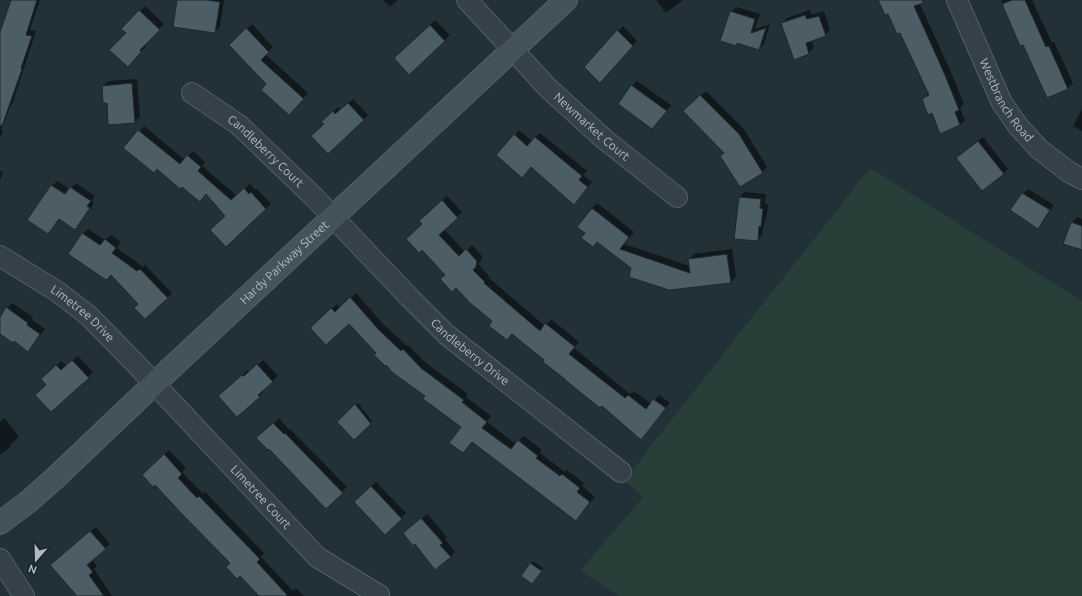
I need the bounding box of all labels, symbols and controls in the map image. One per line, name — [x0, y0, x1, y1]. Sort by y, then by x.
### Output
street label: Westbranch Road — [977, 56, 1036, 144]
street label: Newmarket Court — [552, 90, 633, 163]
street label: Candleberry Court — [225, 112, 307, 190]
street label: Hardy Parkway Street — [237, 217, 331, 306]
street label: Limetree Drive — [49, 282, 117, 344]
street label: Candleberry Drive — [429, 316, 512, 387]
street label: Limetree Court — [228, 462, 294, 531]
north arrow — [16, 540, 56, 580]
text: N — [27, 562, 38, 576]

